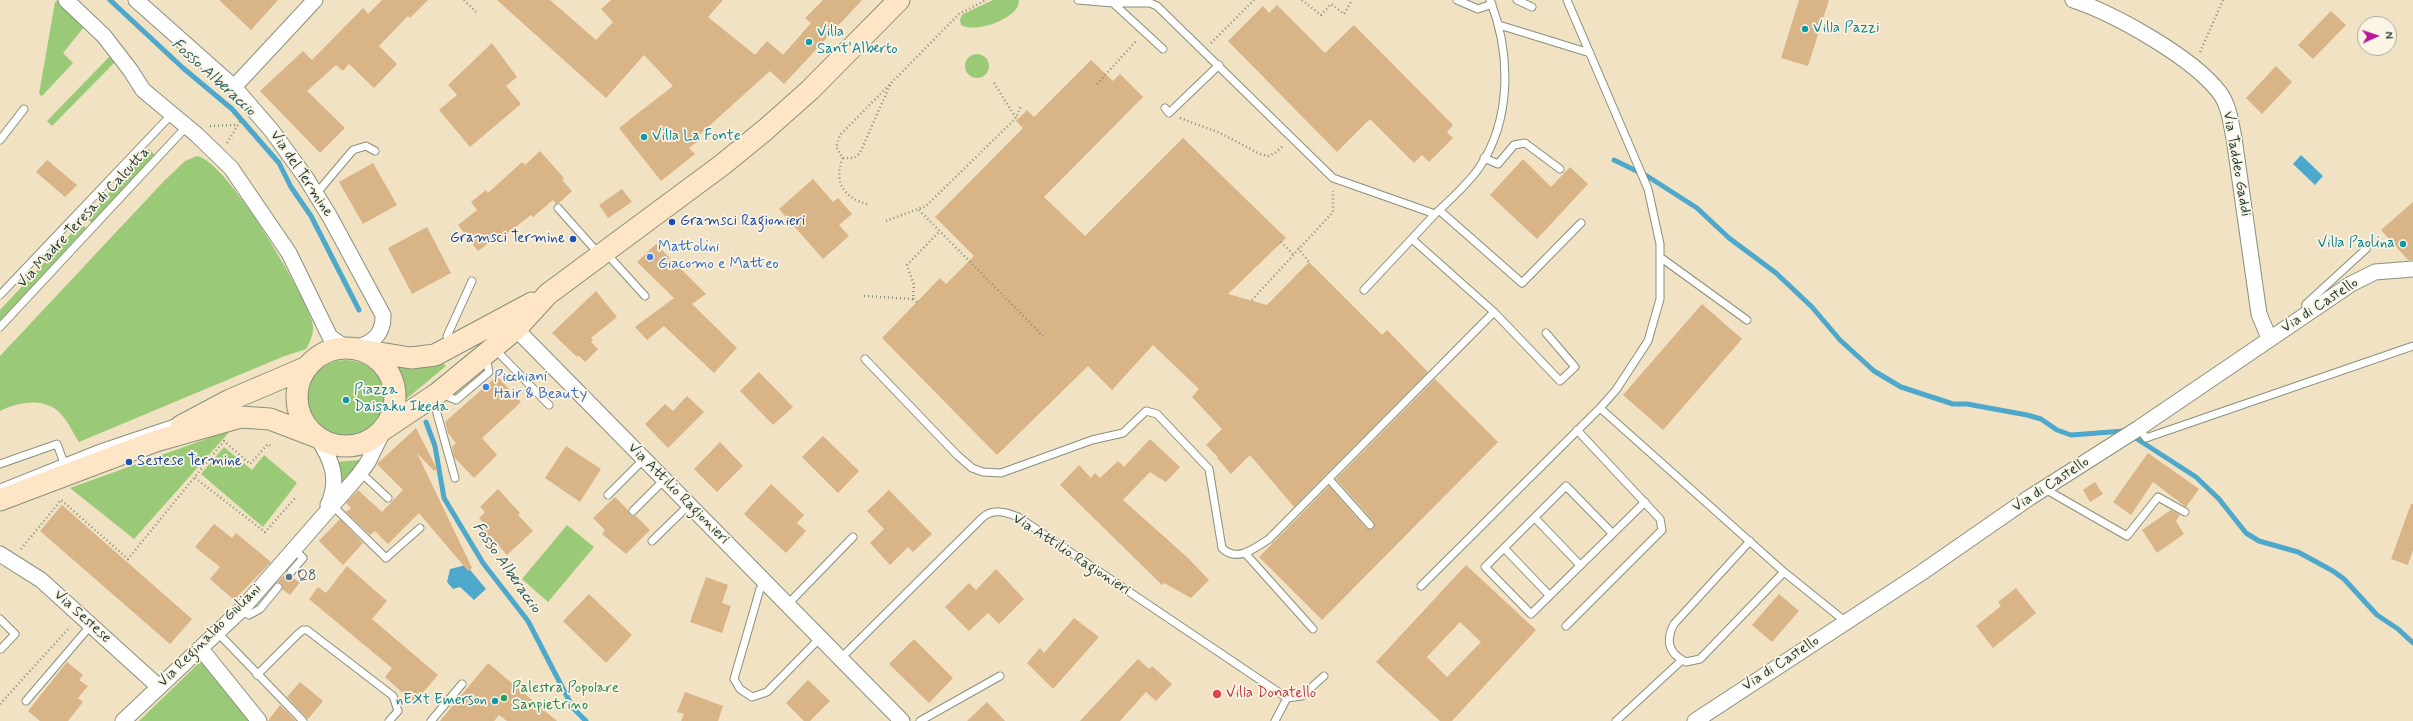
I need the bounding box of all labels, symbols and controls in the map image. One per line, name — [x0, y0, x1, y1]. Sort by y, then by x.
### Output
north arrow — [2357, 16, 2397, 56]
place label: Villa Pazzi — [1813, 20, 1879, 38]
place label: Villa Sant'Alberto — [817, 24, 898, 59]
marker: Villa Pazzi — [1800, 24, 1810, 34]
text: N — [2381, 31, 2395, 39]
water label: Fosso Alberaccio — [167, 35, 259, 121]
marker: Villa Sant'Alberto — [804, 37, 814, 47]
street label: Via Taddeo Gaddi — [2218, 110, 2254, 218]
street label: Via del Termine — [265, 127, 337, 221]
place label: Villa La Fonte — [652, 128, 741, 146]
marker: Villa La Fonte — [639, 132, 649, 142]
street label: Via Madre Teresa di Calcutta — [14, 144, 154, 292]
place label: Gramsci Ragionieri — [680, 213, 805, 231]
marker: Gramsci Ragionieri — [667, 217, 677, 227]
place label: Gramsci Termine — [450, 230, 565, 248]
marker: Gramsci Termine — [568, 234, 578, 244]
place label: Villa Paolina — [2318, 235, 2395, 253]
place label: Mattolini Giacomo e Matteo — [658, 239, 779, 274]
marker: Villa Paolina — [2398, 239, 2408, 249]
marker: Mattolini Giacomo e Matteo — [645, 252, 655, 262]
street label: Via di Castello — [2278, 274, 2362, 338]
place label: Picchiani Hair & Beauty — [494, 369, 587, 404]
place label: Piazza Daisaku Ikeda — [354, 382, 448, 417]
marker: Picchiani Hair & Beauty — [481, 382, 491, 392]
marker: Piazza Daisaku Ikeda — [341, 395, 351, 405]
street label: Via Attilio Ragionieri — [623, 439, 733, 549]
place label: Sestese Termine — [137, 453, 242, 471]
street label: Via di Castello — [2009, 453, 2093, 517]
marker: Sestese Termine — [124, 457, 134, 467]
street label: Via Attilio Ragionieri — [1009, 510, 1133, 600]
water label: Fosso Alberaccio — [467, 519, 545, 617]
place label: Q8 — [297, 568, 317, 586]
marker: Q8 — [284, 572, 294, 582]
street label: Via Reginaldo Giuliani — [154, 580, 266, 692]
street label: Via Sestese — [49, 586, 115, 648]
street label: Via di Castello — [1739, 632, 1823, 696]
place label: Palestra Popolare Sanpietrino — [512, 680, 619, 715]
place label: Villa Donatello — [1226, 685, 1316, 703]
marker: Villa Donatello — [1211, 688, 1223, 700]
place label: nEXt Emerson — [396, 692, 487, 710]
marker: Palestra Popolare Sanpietrino — [499, 693, 509, 703]
marker: nEXt Emerson — [490, 696, 500, 706]

